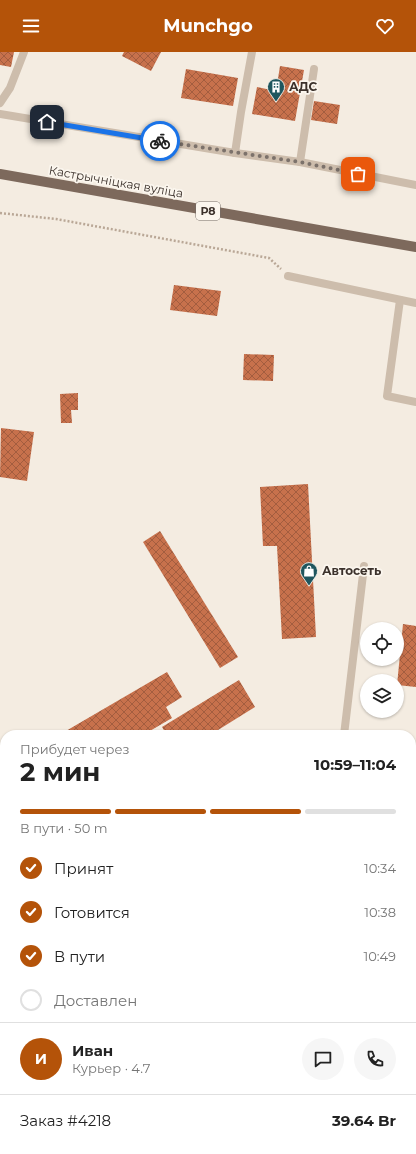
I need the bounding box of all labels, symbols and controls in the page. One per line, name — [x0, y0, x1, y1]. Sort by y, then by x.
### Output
icon: menu — [20, 15, 42, 37]
text: Munchgo — [163, 15, 253, 37]
icon: heart — [374, 15, 396, 37]
building icon: АДС — [266, 77, 286, 102]
place label: АДС — [289, 79, 318, 94]
pin — [30, 105, 64, 139]
icon: home — [36, 111, 58, 133]
courier — [140, 121, 180, 161]
icon: bike — [149, 130, 171, 152]
pin — [341, 157, 375, 191]
street label: Кастрычніцкая вуліца — [48, 162, 184, 201]
icon: bag — [347, 163, 369, 185]
road number: Р8 — [196, 202, 220, 220]
shop icon: Автосеть — [299, 561, 319, 586]
place label: Автосеть — [322, 563, 381, 578]
map controls — [360, 622, 404, 718]
button: locate — [360, 622, 404, 666]
button: layers — [360, 674, 404, 718]
text: Прибудет через — [20, 741, 129, 757]
text: 10:59–11:04 — [314, 755, 396, 774]
text: 2 мин — [20, 756, 100, 788]
text: В пути · 50 m — [20, 820, 108, 836]
icon: check — [20, 857, 42, 879]
text: Принят — [54, 859, 113, 878]
text: 10:34 — [364, 860, 396, 876]
icon: check — [20, 901, 42, 923]
text: Готовится — [54, 903, 130, 922]
text: 10:38 — [364, 904, 396, 920]
icon: check — [20, 945, 42, 967]
text: В пути — [54, 947, 105, 966]
text: 10:49 — [364, 948, 396, 964]
text: Доставлен — [54, 991, 137, 1010]
button: chat — [302, 1038, 344, 1080]
button: phone — [354, 1038, 396, 1080]
text: Иван — [72, 1041, 113, 1060]
text: И — [35, 1049, 47, 1068]
text: Курьер · 4.7 — [72, 1060, 150, 1076]
text: Заказ #4218 — [20, 1111, 111, 1130]
text: 39.64 Br — [332, 1111, 396, 1130]

